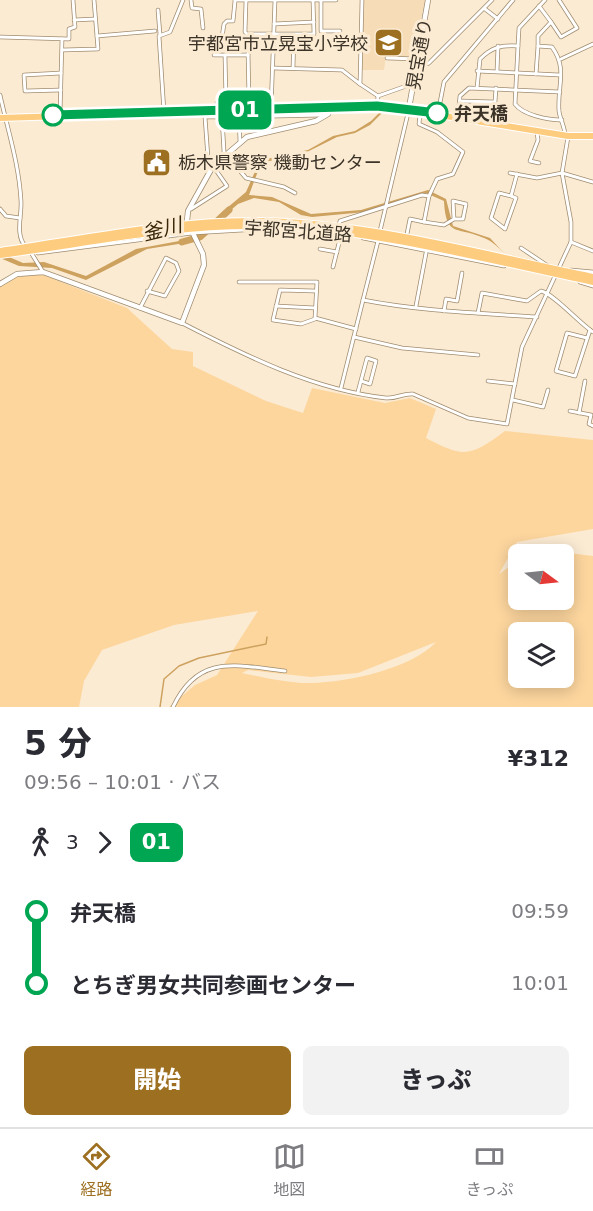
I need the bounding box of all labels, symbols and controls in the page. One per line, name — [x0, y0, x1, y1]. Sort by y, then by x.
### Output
street label: 晃宝通り — [402, 17, 436, 91]
school or university icon: 宇都宮市立晃宝小学校 — [373, 27, 405, 59]
place label: 宇都宮市立晃宝小学校 — [188, 33, 368, 54]
line badge: 01 — [218, 90, 272, 130]
text: 01 — [230, 98, 260, 122]
marker: 弁天橋 — [426, 102, 448, 124]
place label: 弁天橋 — [454, 103, 508, 124]
unlabelled marker — [42, 104, 64, 126]
public building icon: 栃木県警察 機動センター — [141, 146, 173, 178]
place label: 栃木県警察 機動センター — [178, 152, 382, 173]
water label: 釜川 — [140, 212, 186, 245]
street label: 宇都宮北道路 — [243, 217, 353, 245]
north arrow — [508, 544, 574, 610]
map controls — [508, 544, 574, 688]
button: layers — [508, 622, 574, 688]
text: 5 分 — [24, 724, 91, 763]
text: ¥312 — [508, 746, 569, 771]
text: 09:56 – 10:01 · バス — [24, 770, 221, 794]
icon: walk — [24, 826, 57, 859]
icon: forward — [88, 826, 121, 859]
text: 3 — [66, 830, 79, 854]
text: 01 — [142, 830, 171, 854]
text: 09:59 — [511, 899, 569, 923]
text: 弁天橋 — [70, 901, 136, 926]
text: 10:01 — [511, 971, 569, 995]
text: とちぎ男女共同参画センター — [70, 973, 356, 998]
button: 開始 — [24, 1046, 291, 1115]
button: きっぷ — [303, 1046, 569, 1115]
tab: 経路 — [80, 1140, 113, 1200]
tab: 地図 — [273, 1140, 306, 1200]
tab: きっぷ — [466, 1140, 513, 1200]

